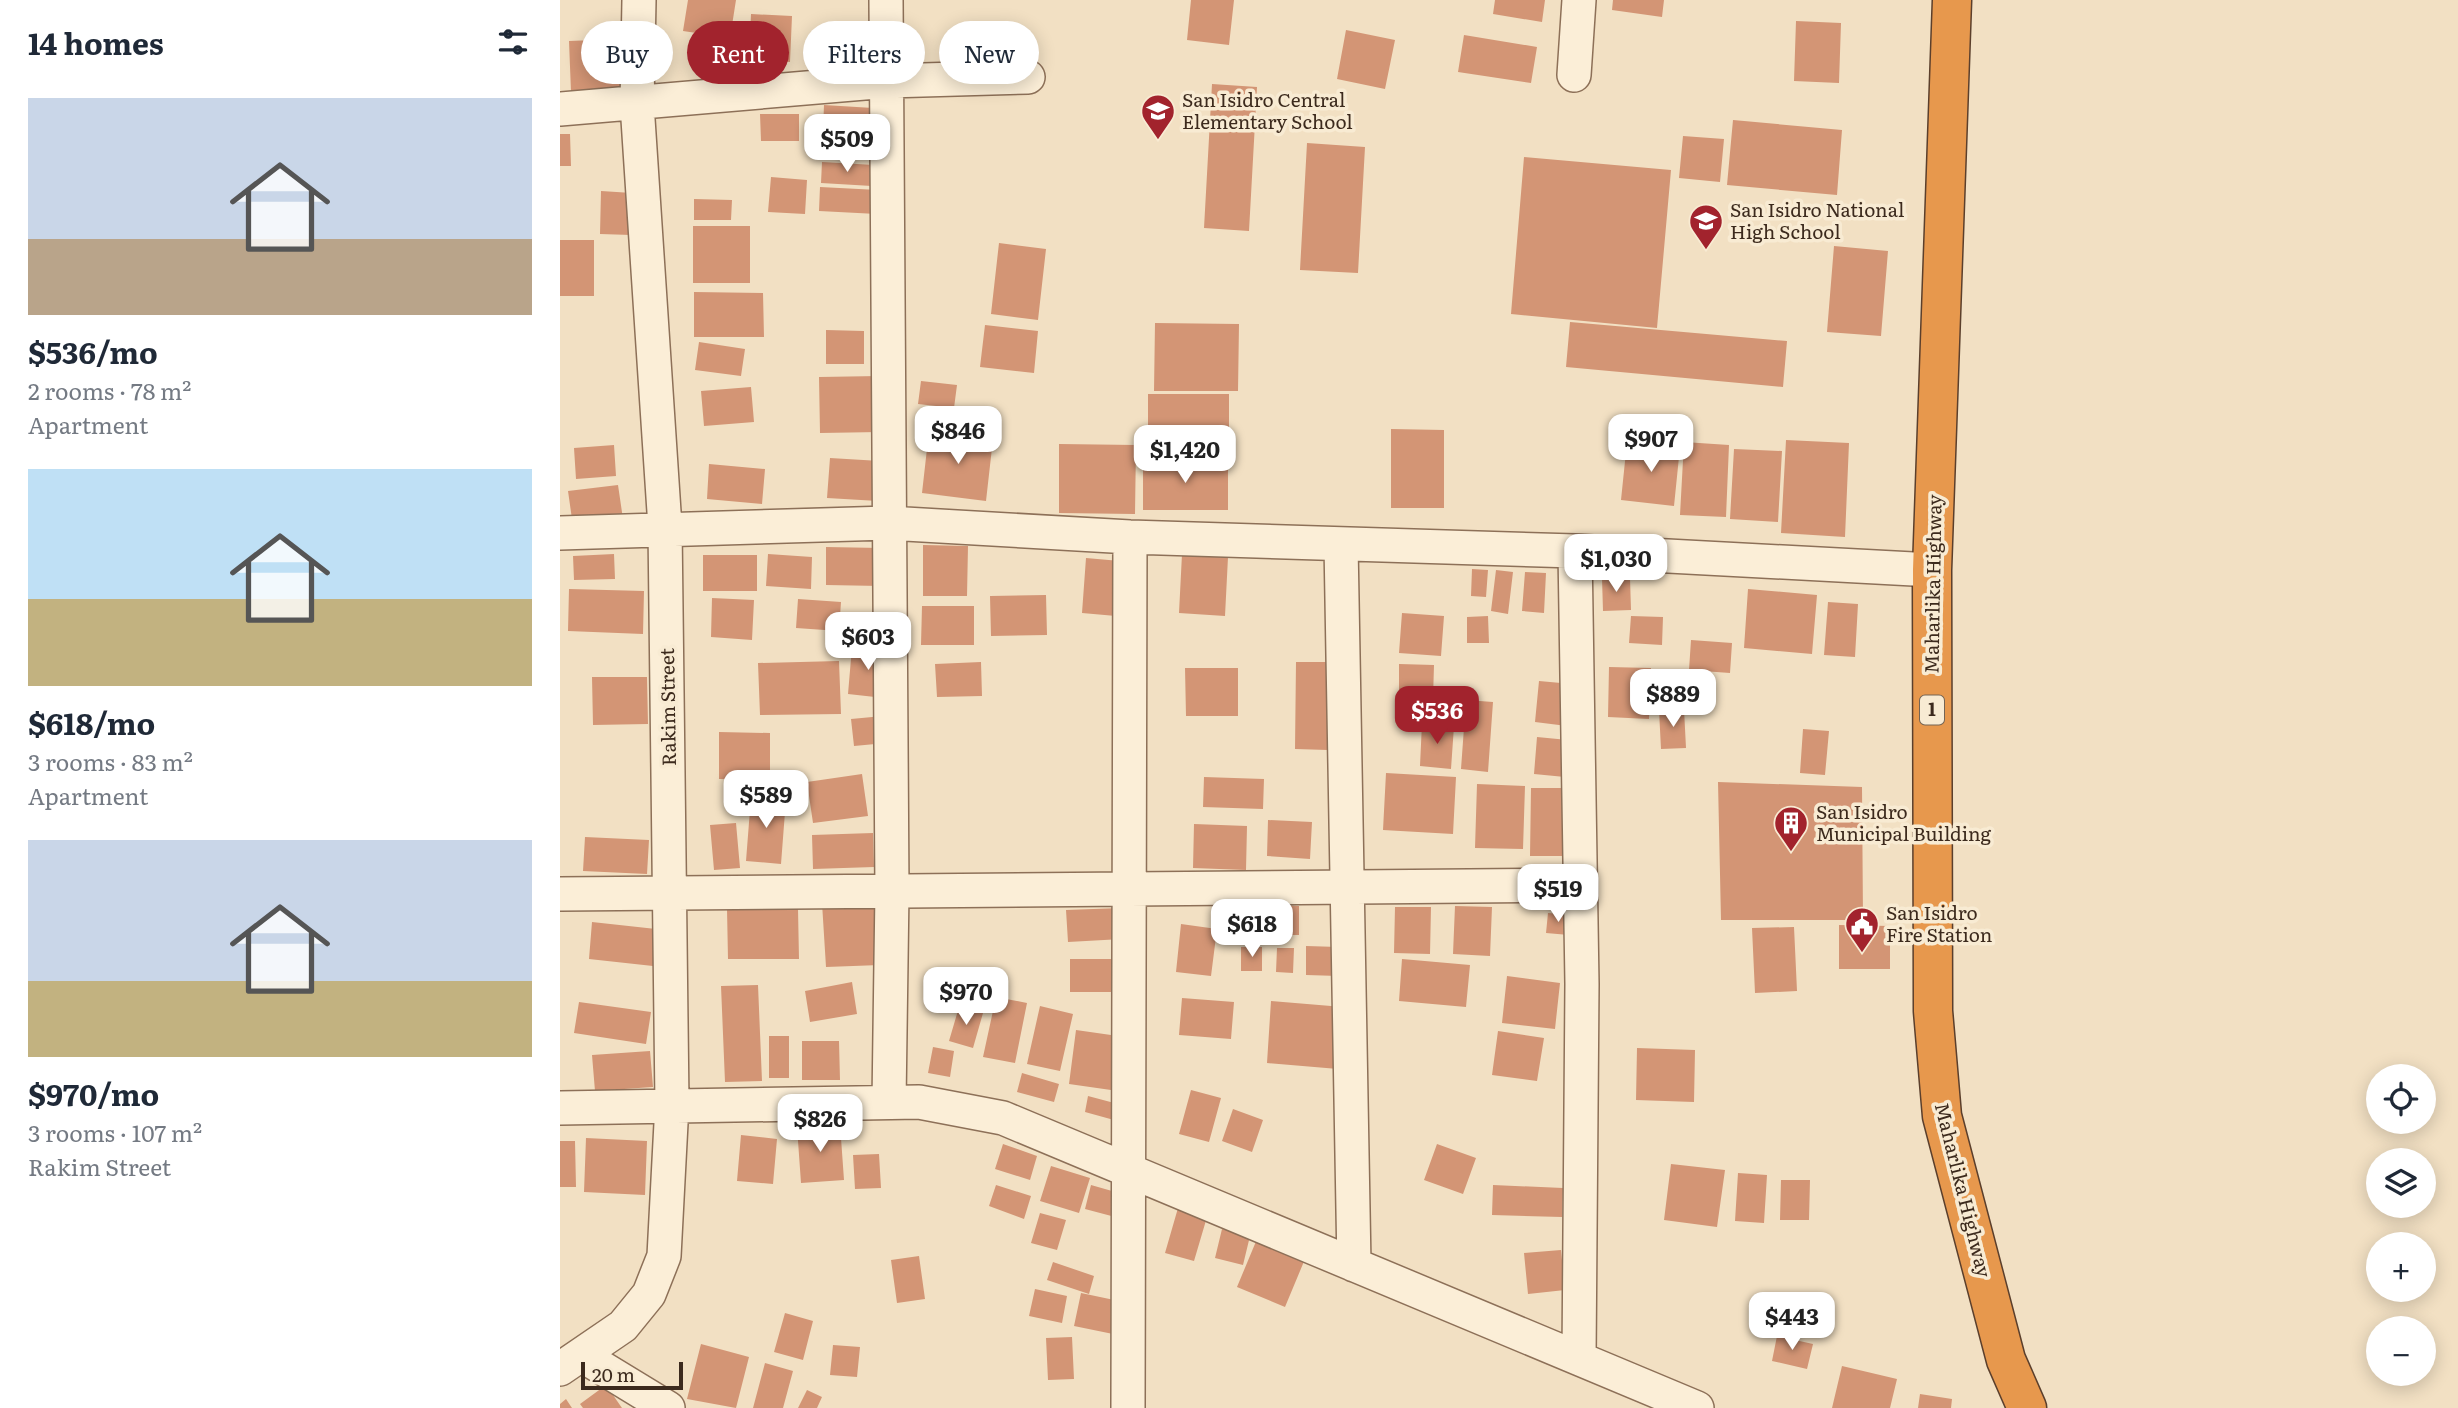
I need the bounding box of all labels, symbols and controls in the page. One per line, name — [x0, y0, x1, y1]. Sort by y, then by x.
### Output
text: 14 homes — [28, 20, 164, 64]
chip: Buy — [581, 21, 673, 84]
chip: Rent — [687, 21, 789, 84]
chip: Filters — [803, 21, 925, 84]
chip: New — [939, 21, 1039, 84]
icon: filters — [494, 23, 532, 61]
place label: San Isidro Central Elementary School — [1182, 85, 1353, 135]
school or university icon: San Isidro Central Elementary School — [1139, 92, 1177, 141]
pin: $509 — [806, 114, 888, 174]
text: $509 — [820, 120, 874, 154]
icon: home — [217, 144, 343, 270]
place label: San Isidro National High School — [1730, 195, 1904, 245]
school or university icon: San Isidro National High School — [1687, 202, 1725, 251]
text: $536/mo — [28, 329, 158, 373]
text: 2 rooms · 78 m² — [28, 373, 191, 407]
pin: $846 — [917, 406, 999, 466]
text: Apartment — [28, 407, 148, 441]
text: $846 — [931, 412, 985, 446]
pin: $907 — [1610, 414, 1692, 474]
text: $907 — [1624, 420, 1678, 454]
pin: $1,420 — [1128, 426, 1242, 485]
text: $1,420 — [1150, 431, 1220, 465]
street label: Maharlika Highway — [1916, 494, 1948, 674]
icon: home — [217, 515, 343, 641]
pin: $1,030 — [1559, 534, 1673, 594]
text: $1,030 — [1580, 540, 1652, 574]
pin: $603 — [827, 612, 909, 672]
text: $603 — [841, 618, 895, 652]
street label: Rakim Street — [652, 647, 682, 766]
pin: $889 — [1632, 670, 1714, 729]
text: $889 — [1646, 675, 1700, 709]
pin: $536 — [1396, 686, 1478, 746]
text: $536 — [1411, 692, 1463, 726]
road number: 1 — [1920, 696, 1944, 724]
text: $618/mo — [28, 700, 155, 744]
text: 3 rooms · 83 m² — [28, 744, 193, 778]
pin: $589 — [725, 770, 807, 830]
text: $589 — [740, 776, 792, 810]
text: Apartment — [28, 778, 148, 812]
place label: San Isidro Municipal Building — [1816, 797, 1992, 847]
building icon: San Isidro Municipal Building — [1772, 804, 1810, 853]
pin: $519 — [1517, 864, 1599, 924]
text: $519 — [1534, 870, 1582, 904]
icon: home — [217, 886, 343, 1012]
place label: San Isidro Fire Station — [1886, 898, 1992, 948]
pin: $618 — [1211, 900, 1293, 959]
text: $618 — [1227, 905, 1277, 939]
public building icon: San Isidro Fire Station — [1843, 905, 1881, 954]
pin: $970 — [925, 968, 1007, 1027]
text: $970 — [939, 973, 993, 1007]
map controls — [2366, 1064, 2436, 1386]
button: locate — [2366, 1064, 2436, 1134]
text: $970/mo — [28, 1071, 159, 1115]
pin: $826 — [779, 1094, 861, 1154]
street label: Maharlika Highway — [1929, 1099, 1999, 1280]
text: $826 — [794, 1100, 846, 1134]
text: 3 rooms · 107 m² — [28, 1115, 202, 1149]
button: layers — [2366, 1148, 2436, 1218]
text: Rakim Street — [28, 1149, 171, 1183]
button: + — [2366, 1232, 2436, 1302]
pin: $443 — [1751, 1292, 1833, 1352]
text: $443 — [1765, 1298, 1819, 1332]
button: − — [2366, 1316, 2436, 1386]
scale bar — [581, 1359, 682, 1391]
text: 20 m — [592, 1360, 635, 1388]

